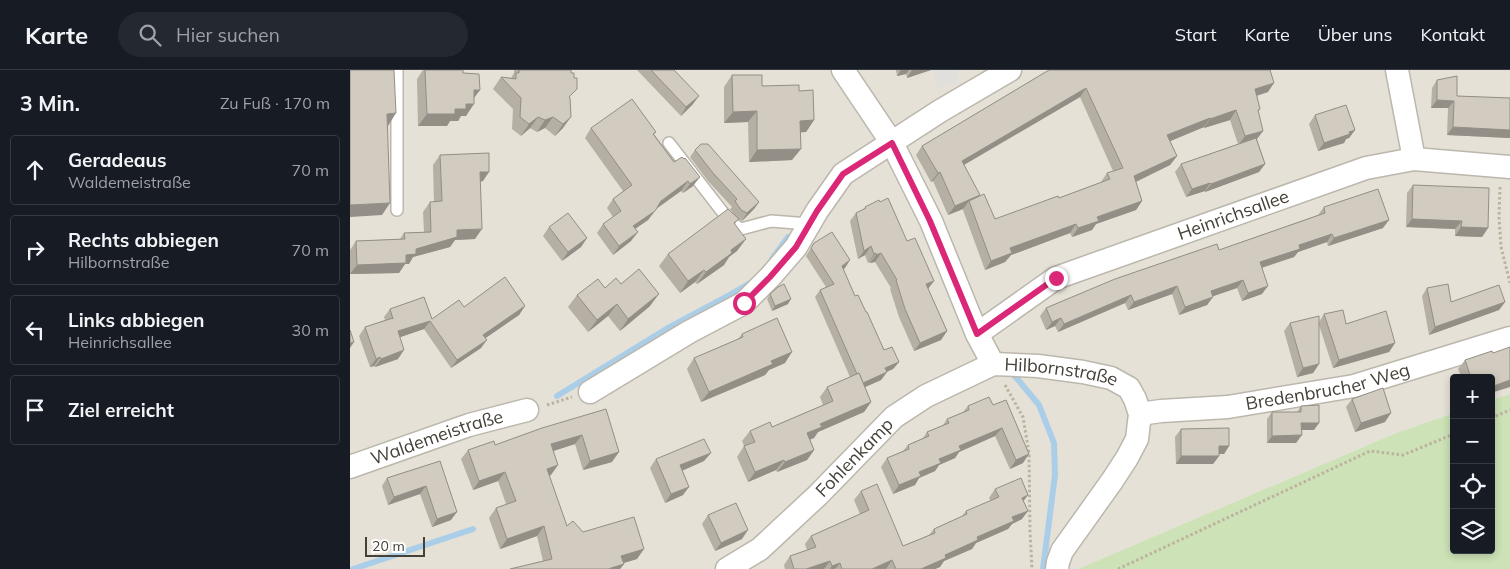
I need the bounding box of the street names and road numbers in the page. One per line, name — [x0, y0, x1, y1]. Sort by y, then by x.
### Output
street label: Heinrichsallee — [1174, 184, 1292, 245]
street label: Hilbornstraße — [1004, 353, 1123, 391]
street label: Bredenbrucher Weg — [1244, 358, 1412, 415]
street label: Waldemeistraße — [368, 405, 506, 470]
street label: Fohlenkamp — [810, 413, 898, 502]

